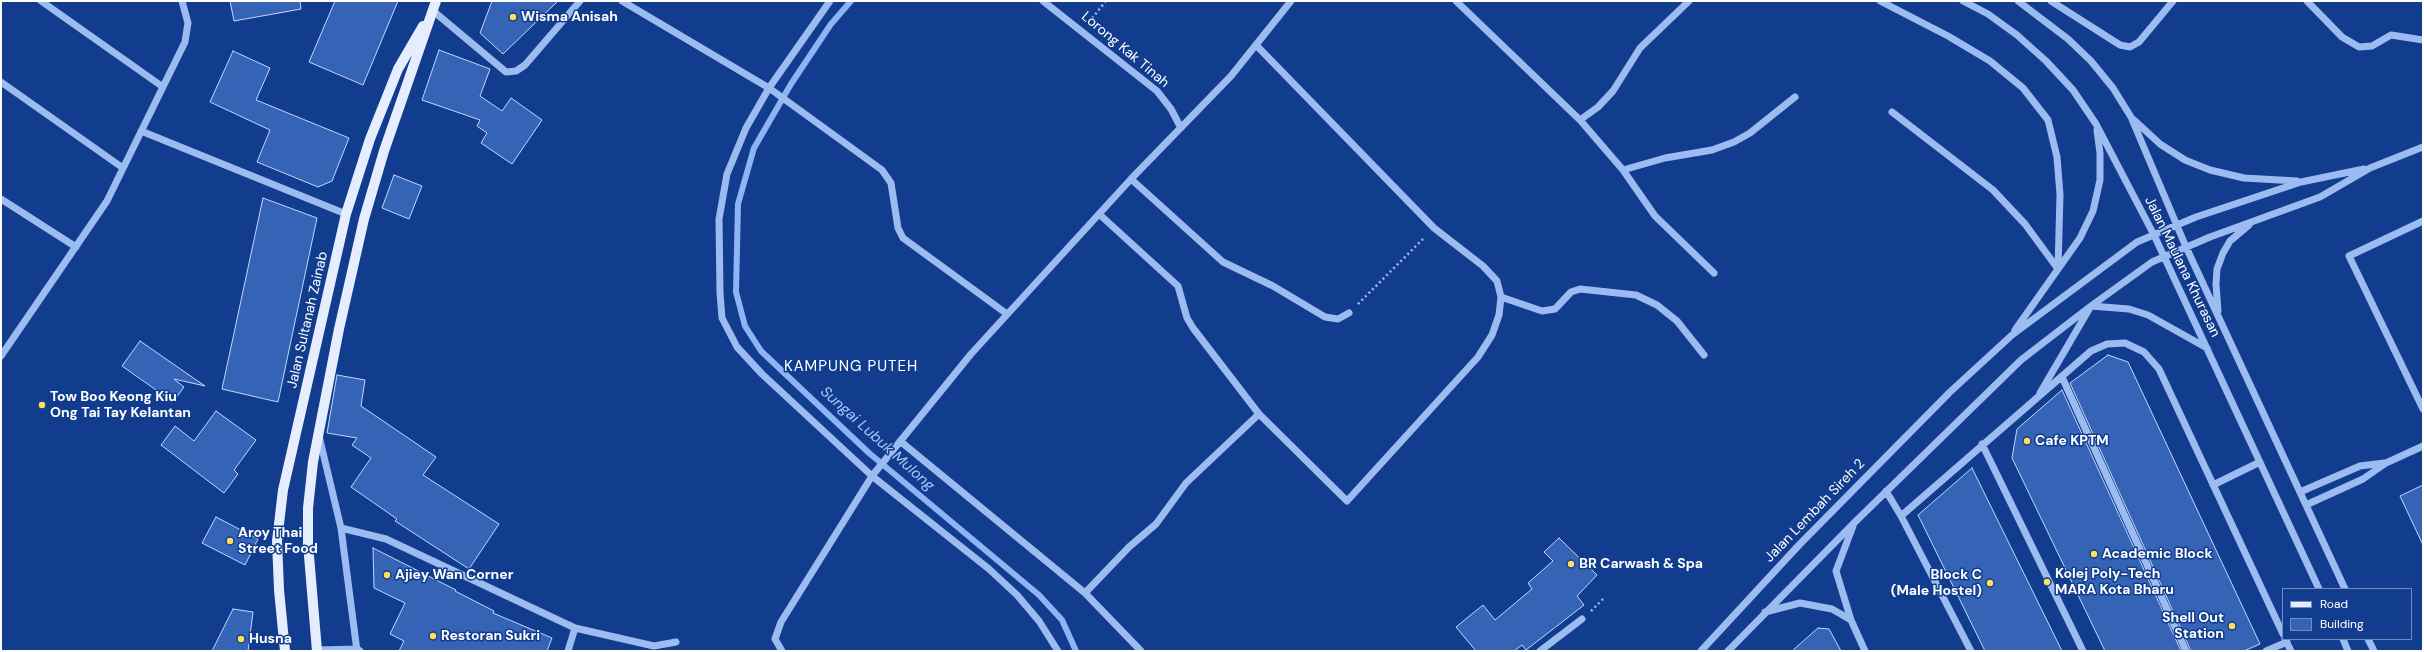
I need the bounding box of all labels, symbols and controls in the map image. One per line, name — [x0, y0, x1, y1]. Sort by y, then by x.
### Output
street label: Lorong Kak Tinah — [1078, 8, 1172, 92]
place label: Wisma Anisah — [521, 9, 618, 25]
marker: Wisma Anisah — [508, 12, 518, 22]
street label: Jalan Maulana Khurasan — [2141, 194, 2223, 340]
street label: Jalan Sultanah Zainab — [284, 250, 332, 390]
district label: KAMPUNG PUTEH — [784, 358, 918, 376]
water label: Sungai Lubuk Mulong — [816, 383, 938, 495]
place label: Tow Boo Keong Kiu Ong Tai Tay Kelantan — [50, 389, 191, 422]
marker: Tow Boo Keong Kiu Ong Tai Tay Kelantan — [37, 400, 47, 410]
place label: Cafe KPTM — [2035, 433, 2109, 449]
marker: Cafe KPTM — [2022, 436, 2032, 446]
street label: Jalan Lembah Sireh 2 — [1761, 456, 1869, 566]
place label: Aroy Thai Street Food — [238, 525, 318, 558]
marker: Aroy Thai Street Food — [225, 536, 235, 546]
place label: Academic Block — [2102, 546, 2213, 562]
marker: Academic Block — [2089, 549, 2099, 559]
place label: BR Carwash & Spa — [1579, 556, 1703, 572]
marker: BR Carwash & Spa — [1566, 559, 1576, 569]
place label: Kolej Poly-Tech MARA Kota Bharu — [2055, 566, 2174, 598]
place label: Ajiey Wan Corner — [395, 567, 513, 583]
place label: Block C (Male Hostel) — [1891, 567, 1982, 600]
marker: Ajiey Wan Corner — [382, 570, 392, 580]
marker: Kolej Poly-Tech MARA Kota Bharu — [2042, 577, 2052, 587]
marker: Block C (Male Hostel) — [1985, 578, 1995, 588]
legend — [2282, 588, 2412, 640]
text: Road — [2320, 596, 2348, 612]
place label: Shell Out Station — [2162, 610, 2224, 642]
text: Building — [2320, 616, 2364, 632]
marker: Shell Out Station — [2227, 621, 2237, 631]
place label: Restoran Sukri — [441, 628, 540, 644]
place label: Husna — [249, 631, 292, 647]
marker: Restoran Sukri — [428, 631, 438, 641]
marker: Husna — [236, 634, 246, 644]

